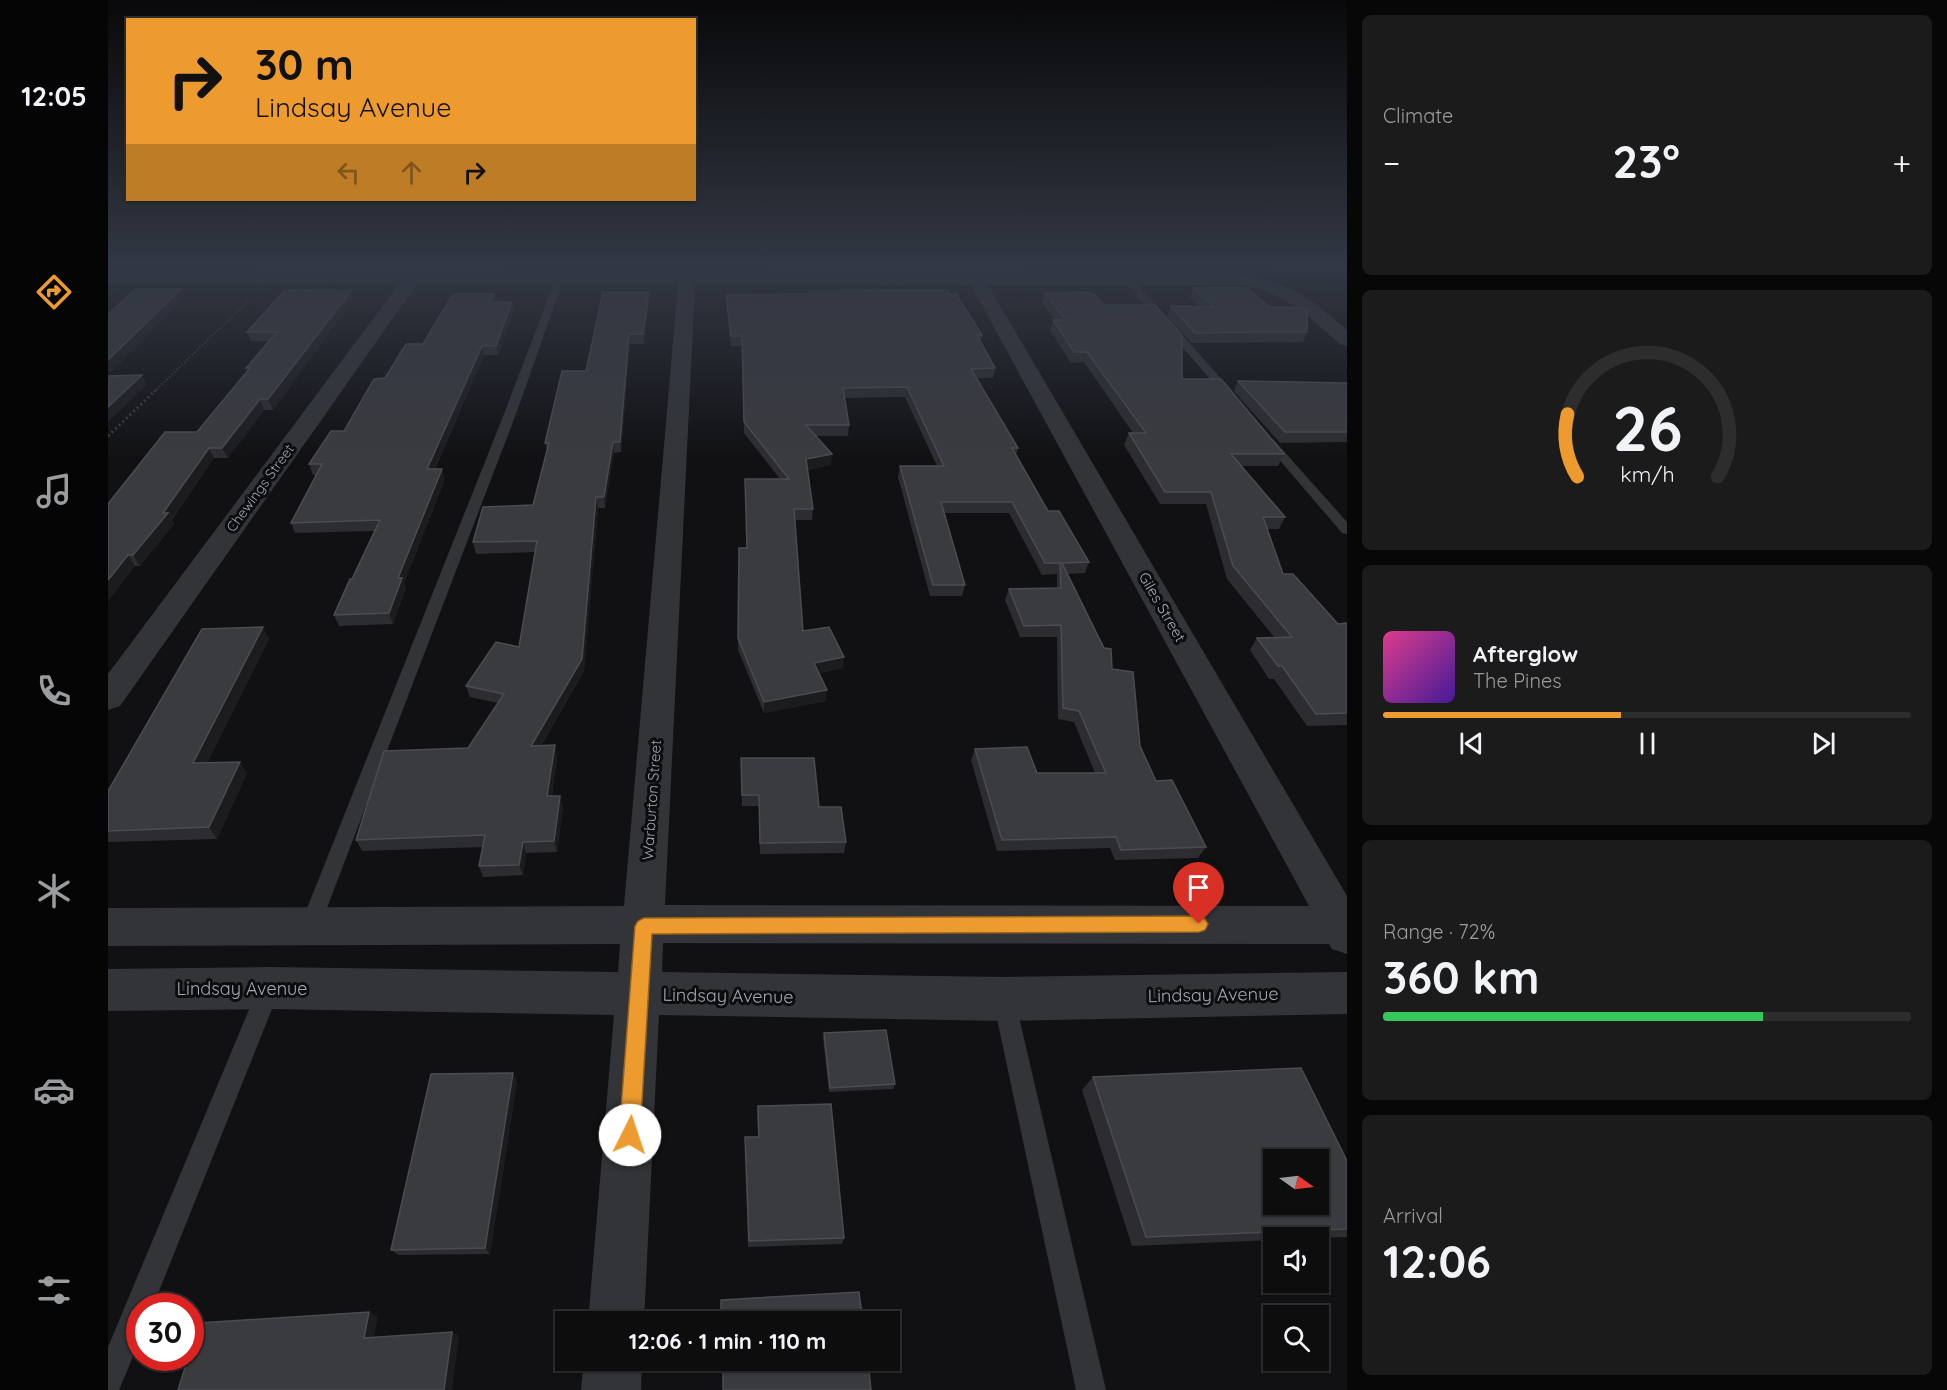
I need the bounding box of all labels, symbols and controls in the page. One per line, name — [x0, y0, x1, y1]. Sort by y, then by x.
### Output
text: 30 m — [255, 38, 354, 91]
icon: right — [156, 42, 234, 120]
text: 12:05 — [21, 79, 87, 113]
text: Lindsay Avenue — [255, 90, 451, 124]
text: Climate — [1383, 103, 1453, 128]
text: 23° — [1613, 133, 1680, 189]
text: − — [1383, 142, 1400, 183]
text: + — [1892, 142, 1911, 183]
icon: left — [332, 156, 365, 189]
icon: ahead — [395, 156, 428, 189]
icon: right — [458, 156, 491, 189]
icon: directions — [33, 271, 75, 313]
text: 26 — [1612, 389, 1682, 467]
street label: Chewings Street — [222, 440, 298, 535]
text: km/h — [1620, 461, 1674, 487]
icon: music — [33, 470, 75, 512]
street label: Giles Street — [1135, 568, 1190, 645]
text: Afterglow — [1473, 640, 1578, 668]
text: The Pines — [1473, 668, 1562, 693]
icon: phone — [33, 670, 75, 712]
icon: previous — [1455, 727, 1488, 760]
icon: pause — [1631, 727, 1664, 760]
icon: next — [1807, 727, 1840, 760]
street label: Warburton Street — [638, 739, 665, 861]
pin — [1173, 862, 1224, 924]
icon: climate — [33, 870, 75, 912]
icon: arrive — [1182, 871, 1215, 904]
text: Range · 72% — [1383, 919, 1495, 944]
text: 360 km — [1383, 949, 1539, 1005]
street label: Lindsay Avenue — [177, 977, 307, 1000]
street label: Lindsay Avenue — [1147, 982, 1279, 1007]
street label: Lindsay Avenue — [662, 983, 794, 1008]
icon: car — [33, 1069, 75, 1111]
position arrow — [598, 1103, 662, 1167]
north arrow — [1263, 1149, 1329, 1215]
map controls — [1263, 1149, 1329, 1371]
text: Arrival — [1383, 1203, 1443, 1228]
button: sound — [1263, 1227, 1329, 1293]
text: 12:06 — [1383, 1233, 1491, 1289]
icon: filters — [33, 1269, 75, 1311]
speed limit sign: 30 — [126, 1293, 204, 1371]
button: search — [1263, 1305, 1329, 1371]
text: 12:06 · 1 min · 110 m — [629, 1327, 826, 1355]

